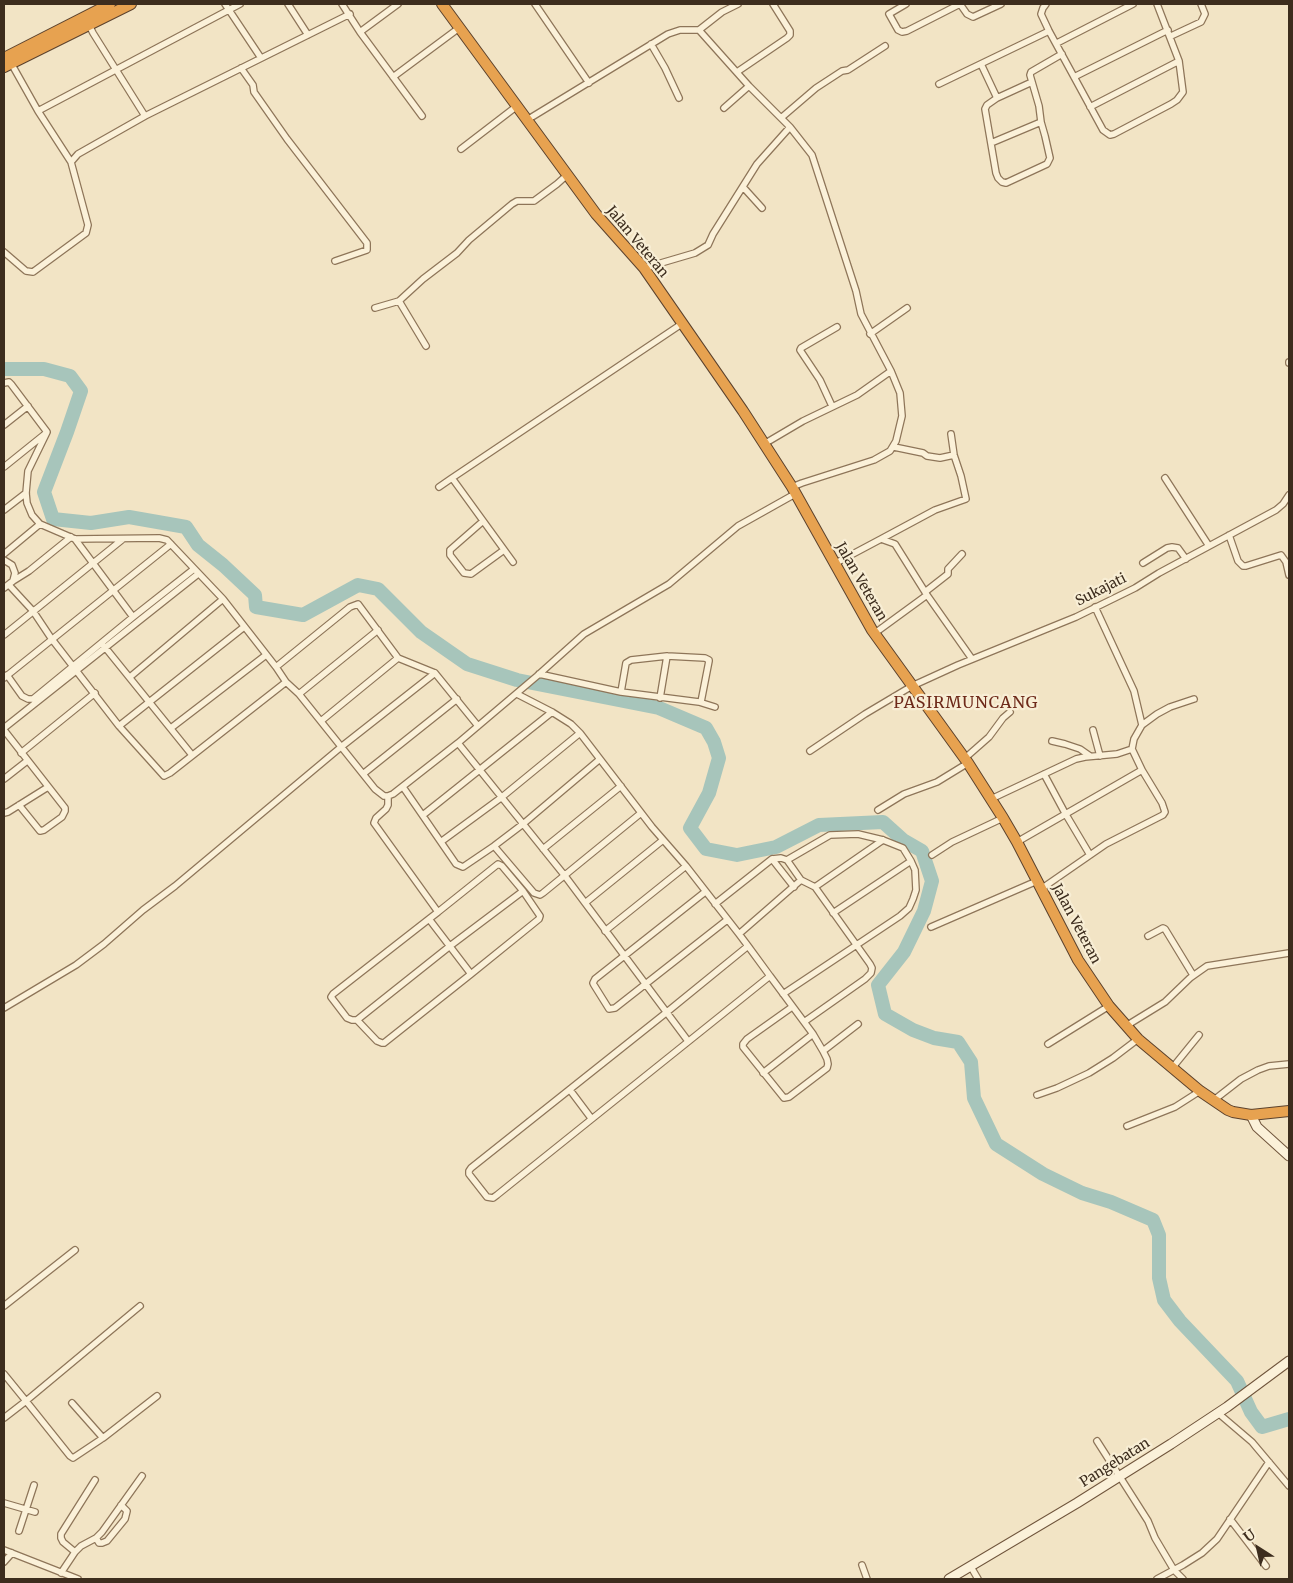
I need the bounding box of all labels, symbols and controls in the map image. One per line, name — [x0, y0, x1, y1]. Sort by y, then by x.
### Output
street label: Jalan Veteran — [602, 203, 672, 281]
street label: Jalan Veteran — [832, 540, 890, 624]
street label: Sukajati — [1073, 570, 1129, 610]
district label: PASIRMUNCANG — [892, 693, 1040, 713]
street label: Jalan Veteran — [1048, 881, 1104, 967]
street label: Pangebatan — [1077, 1435, 1153, 1491]
north arrow — [1233, 1523, 1283, 1573]
text: U — [1240, 1525, 1259, 1546]

